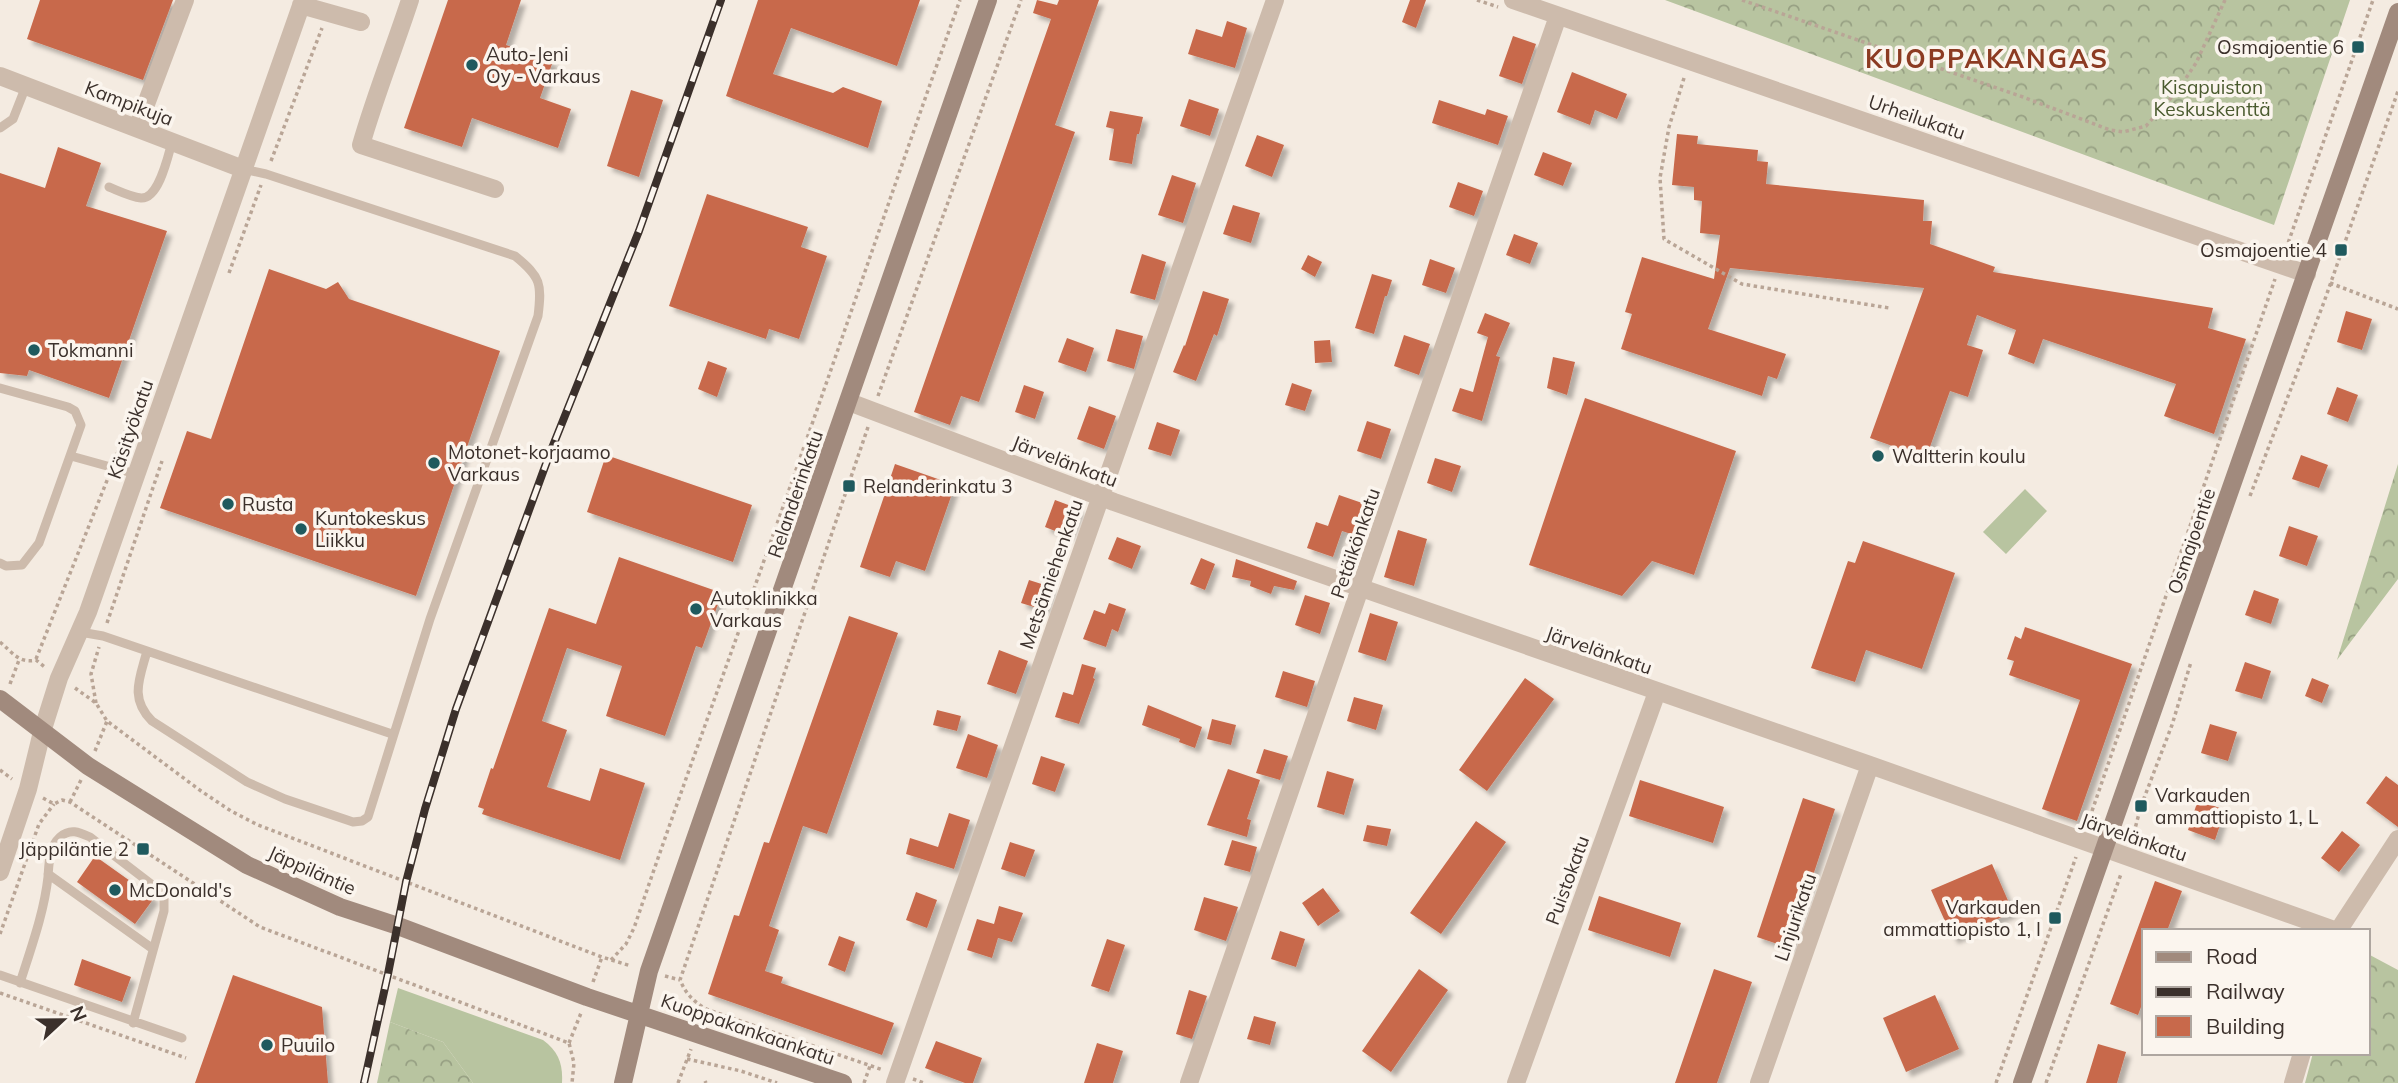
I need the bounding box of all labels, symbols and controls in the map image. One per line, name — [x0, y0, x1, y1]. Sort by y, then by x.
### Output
place label: Osmajoentie 6 — [2217, 35, 2344, 59]
marker: Osmajoentie 6 — [2350, 39, 2366, 55]
place label: Auto-Jeni Oy - Varkaus — [486, 42, 601, 88]
district label: KUOPPAKANGAS — [1865, 42, 2109, 75]
marker: Auto-Jeni Oy - Varkaus — [464, 57, 480, 73]
street label: Kampikuja — [81, 75, 177, 131]
park label: Kisapuiston Keskuskenttä — [2153, 75, 2271, 121]
street label: Urheilukatu — [1865, 89, 1969, 145]
place label: Osmajoentie 4 — [2200, 238, 2327, 262]
marker: Osmajoentie 4 — [2333, 242, 2349, 258]
place label: Tokmanni — [48, 338, 134, 362]
marker: Tokmanni — [26, 342, 42, 358]
street label: Käsityökatu — [102, 376, 158, 482]
street label: Relanderinkatu — [762, 427, 828, 561]
street label: Järvelänkatu — [1009, 430, 1121, 492]
place label: Motonet-korjaamo Varkaus — [448, 440, 611, 486]
place label: Waltterin koulu — [1892, 444, 2026, 468]
marker: Waltterin koulu — [1870, 448, 1886, 464]
marker: Motonet-korjaamo Varkaus — [426, 455, 442, 471]
place label: Relanderinkatu 3 — [863, 474, 1013, 498]
marker: Relanderinkatu 3 — [841, 478, 857, 494]
street label: Petäikönkatu — [1325, 485, 1385, 601]
street label: Osmajoentie — [2162, 485, 2220, 597]
place label: Rusta — [242, 492, 294, 516]
marker: Rusta — [220, 496, 236, 512]
street label: Metsämiehenkatu — [1014, 496, 1088, 652]
place label: Kuntokeskus Liikku — [315, 506, 426, 552]
marker: Kuntokeskus Liikku — [293, 521, 309, 537]
place label: Autoklinikka Varkaus — [710, 586, 818, 632]
marker: Autoklinikka Varkaus — [688, 601, 704, 617]
street label: Järvelänkatu — [1543, 621, 1655, 679]
place label: Varkauden ammattiopisto 1, L — [2155, 783, 2319, 829]
marker: Varkauden ammattiopisto 1, L — [2133, 798, 2149, 814]
street label: Järvelänkatu — [2078, 808, 2190, 866]
street label: Puistokatu — [1540, 832, 1594, 928]
place label: Jäppiläntie 2 — [19, 837, 129, 861]
street label: Jäppiläntie — [264, 840, 360, 900]
marker: Jäppiläntie 2 — [135, 841, 151, 857]
street label: Linjurikatu — [1769, 870, 1821, 964]
place label: McDonald's — [129, 878, 232, 902]
marker: McDonald's — [107, 882, 123, 898]
place label: Varkauden ammattiopisto 1, I — [1883, 895, 2041, 941]
marker: Varkauden ammattiopisto 1, I — [2047, 910, 2063, 926]
legend — [2142, 929, 2370, 1055]
text: Road — [2206, 943, 2257, 969]
text: Railway — [2206, 978, 2285, 1004]
north arrow — [28, 985, 98, 1055]
street label: Kuoppakankaankatu — [658, 988, 838, 1070]
text: N — [65, 1002, 93, 1025]
text: Building — [2206, 1013, 2285, 1039]
place label: Puuilo — [281, 1033, 335, 1057]
marker: Puuilo — [259, 1037, 275, 1053]

